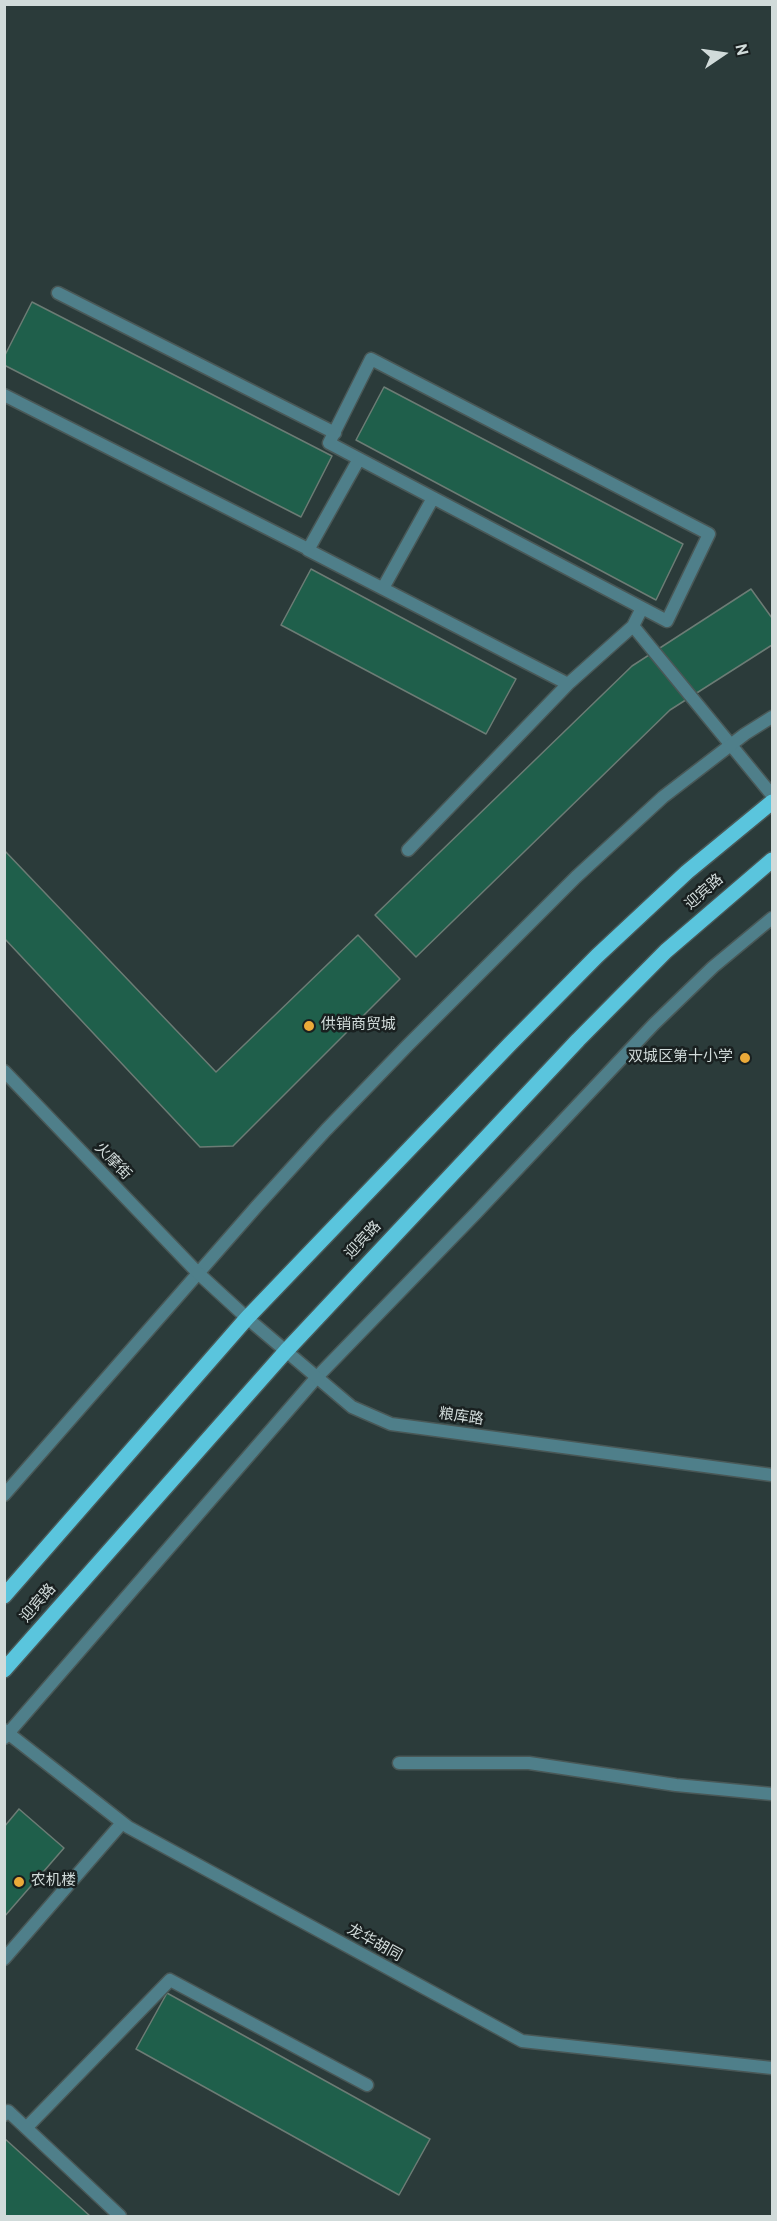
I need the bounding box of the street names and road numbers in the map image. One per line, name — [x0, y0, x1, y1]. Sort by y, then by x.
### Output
street label: 迎宾路 — [682, 871, 728, 915]
street label: 火摩街 — [90, 1140, 134, 1184]
street label: 迎宾路 — [342, 1218, 386, 1264]
street label: 粮库路 — [437, 1406, 485, 1430]
street label: 迎宾路 — [17, 1581, 61, 1627]
street label: 龙华胡同 — [343, 1922, 405, 1966]

